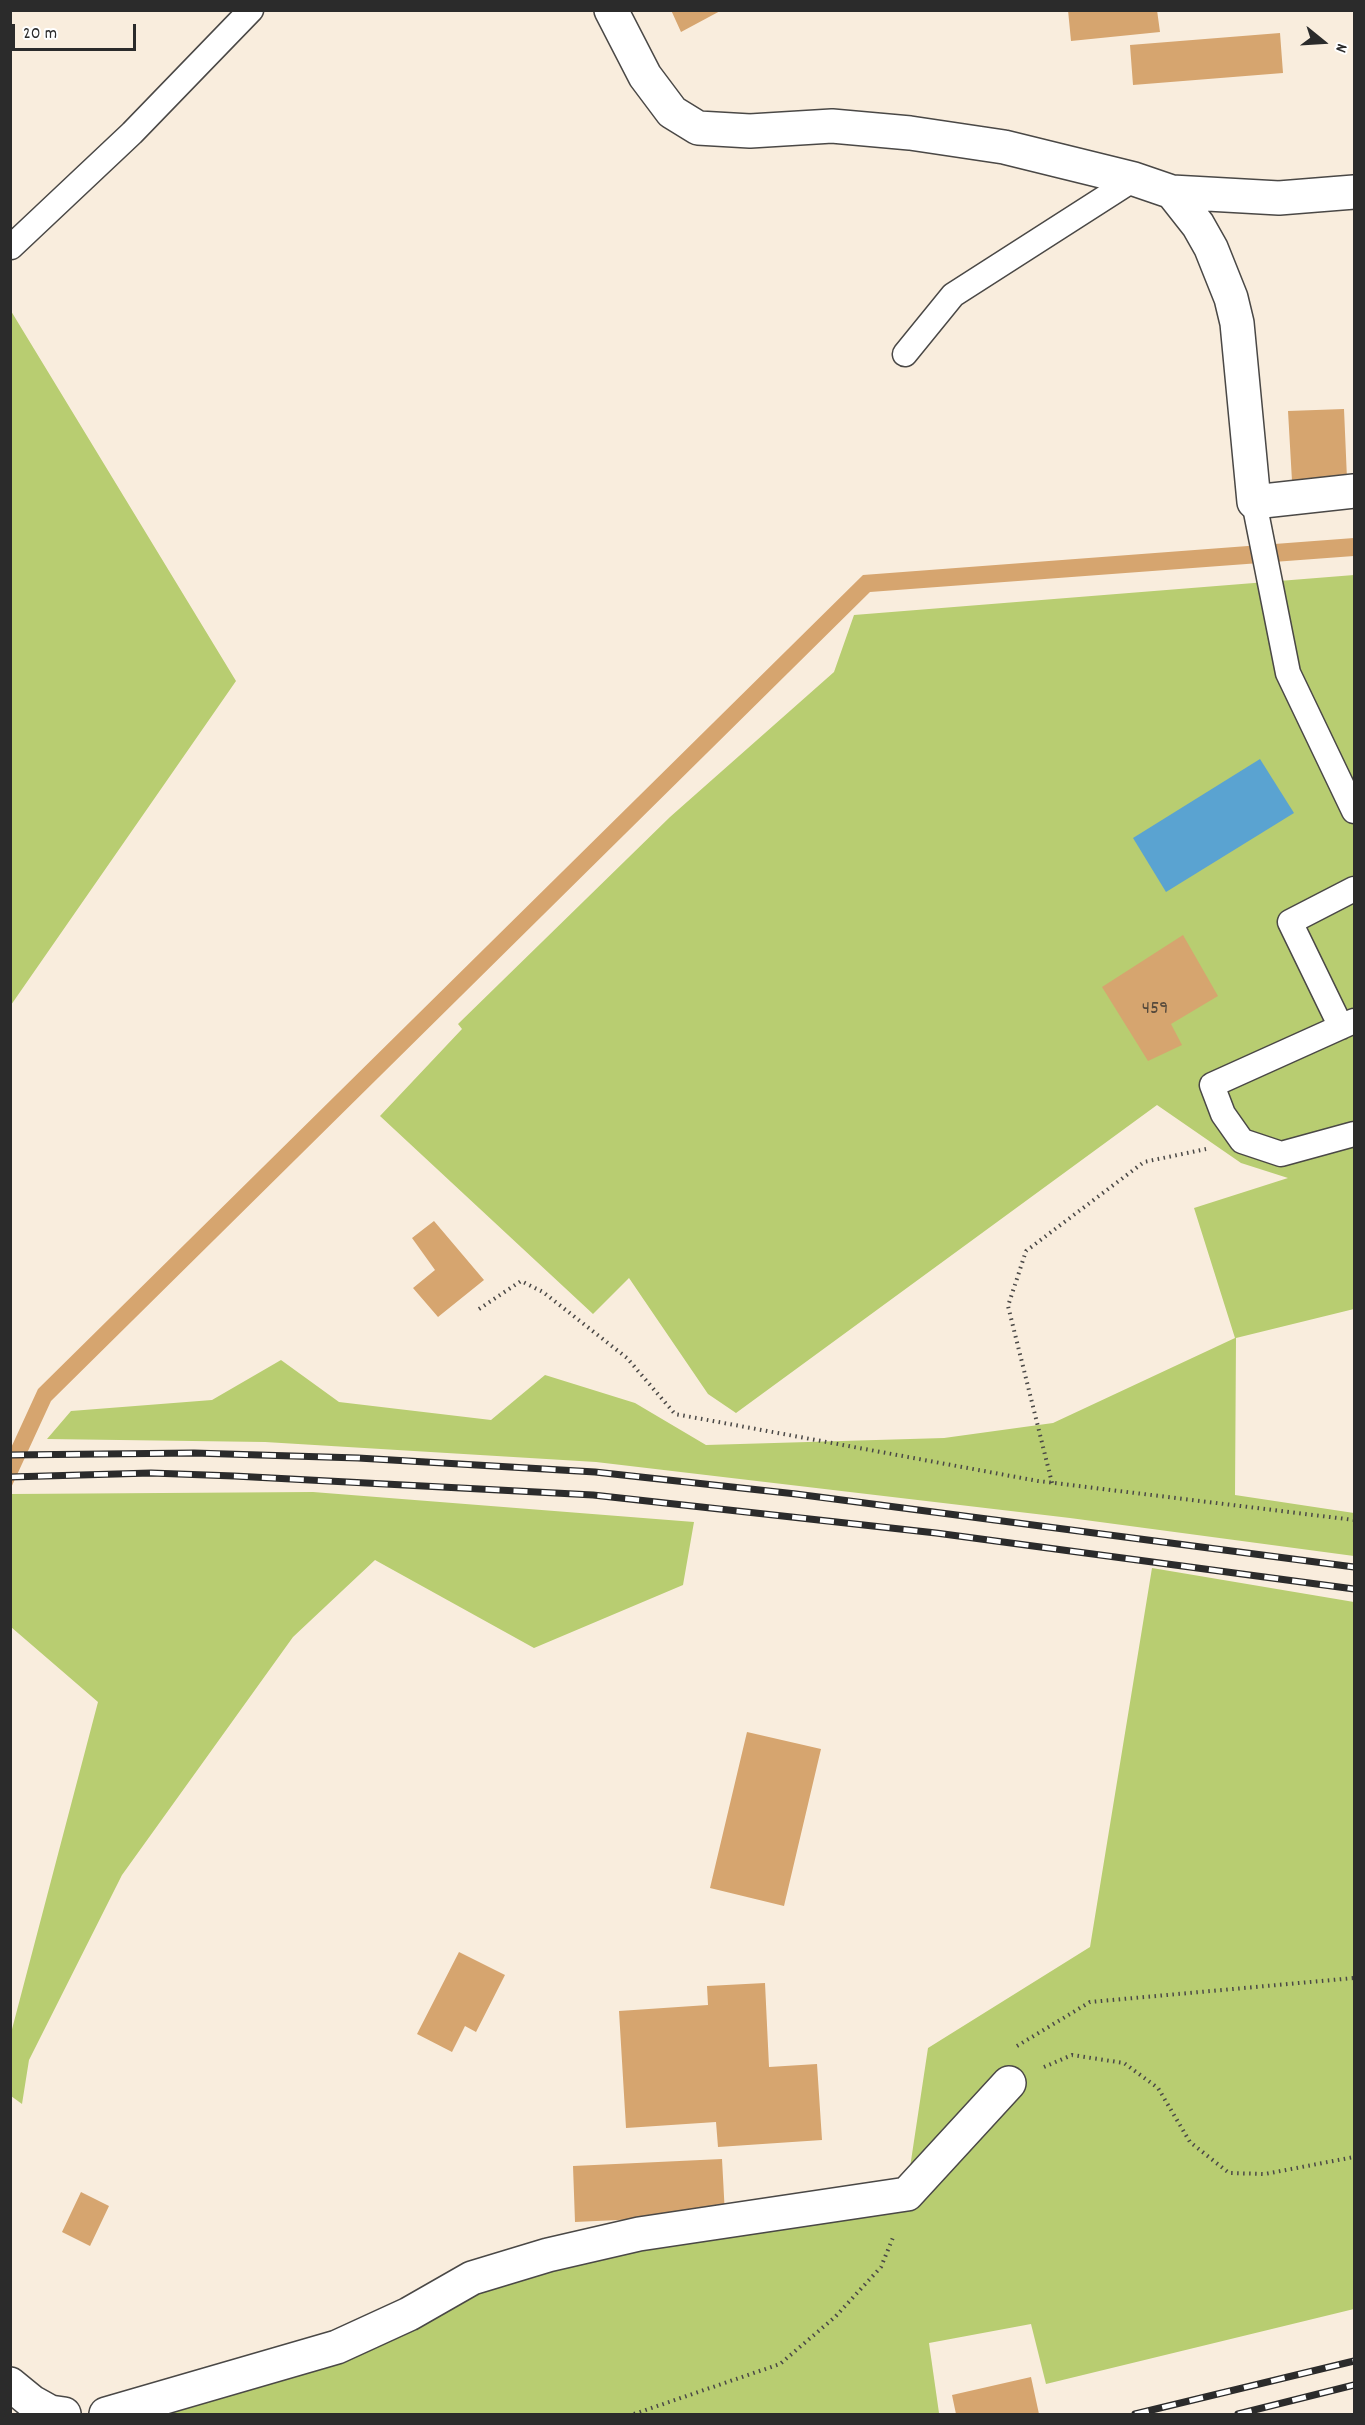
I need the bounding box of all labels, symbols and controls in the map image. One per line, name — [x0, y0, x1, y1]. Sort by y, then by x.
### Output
scale bar — [15, 12, 140, 50]
north arrow — [1293, 12, 1353, 72]
text: 20 m — [23, 22, 57, 47]
text: N — [1328, 40, 1353, 55]
house number: 459 — [1142, 998, 1168, 1022]

